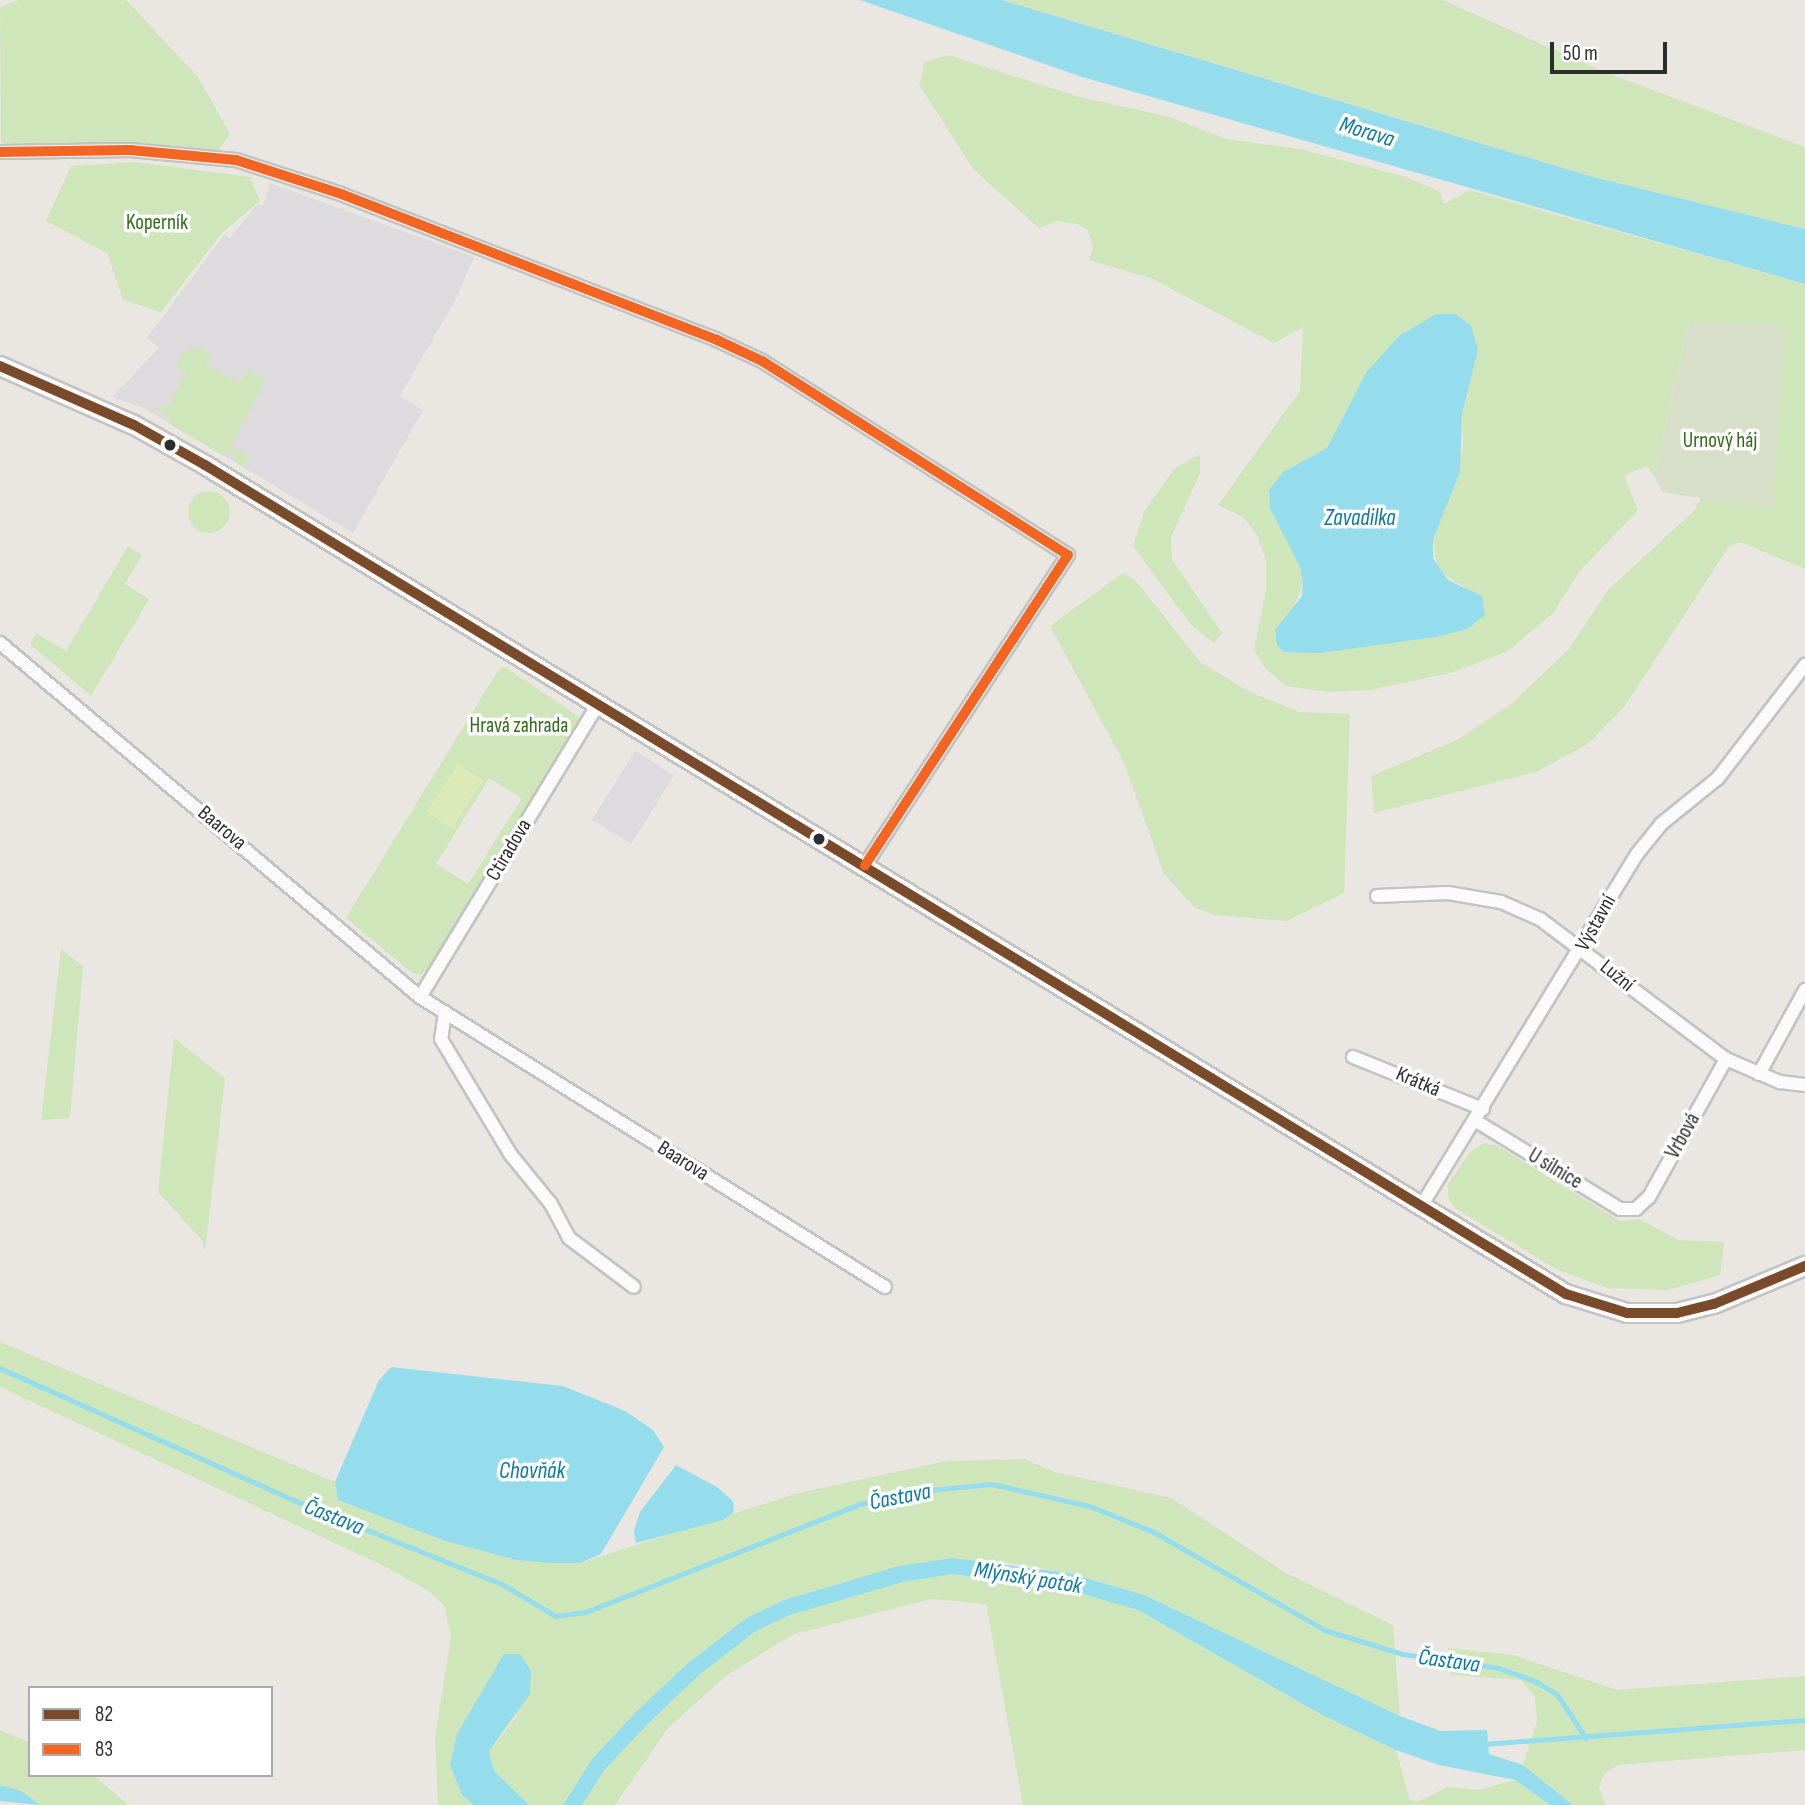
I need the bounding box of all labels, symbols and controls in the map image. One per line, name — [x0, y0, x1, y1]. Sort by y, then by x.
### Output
scale bar — [1553, 28, 1670, 72]
text: 50 m — [1563, 41, 1598, 66]
water label: Morava — [1336, 111, 1398, 153]
park label: Koperník — [126, 210, 188, 236]
park label: Urnový háj — [1683, 428, 1757, 454]
unlabelled marker — [163, 438, 177, 452]
water label: Zavadilka — [1324, 504, 1396, 532]
park label: Hravá zahrada — [470, 713, 568, 739]
street label: Baarova — [193, 800, 251, 856]
street label: Ctiradova — [481, 815, 537, 885]
unlabelled marker — [812, 832, 826, 846]
street label: Výstavní — [1570, 890, 1622, 956]
street label: Lužní — [1595, 955, 1639, 997]
street label: Krátká — [1392, 1061, 1444, 1103]
street label: Vrbová — [1660, 1109, 1706, 1163]
street label: Baarova — [653, 1136, 713, 1186]
street label: U silnice — [1523, 1143, 1587, 1195]
water label: Chovňák — [499, 1457, 565, 1485]
water label: Častava — [867, 1478, 933, 1516]
water label: Častava — [300, 1493, 368, 1541]
water label: Mlýnský potok — [972, 1556, 1084, 1600]
water label: Častava — [1416, 1643, 1482, 1679]
legend — [28, 1686, 273, 1777]
text: 82 — [95, 1702, 113, 1727]
text: 83 — [95, 1737, 113, 1762]

